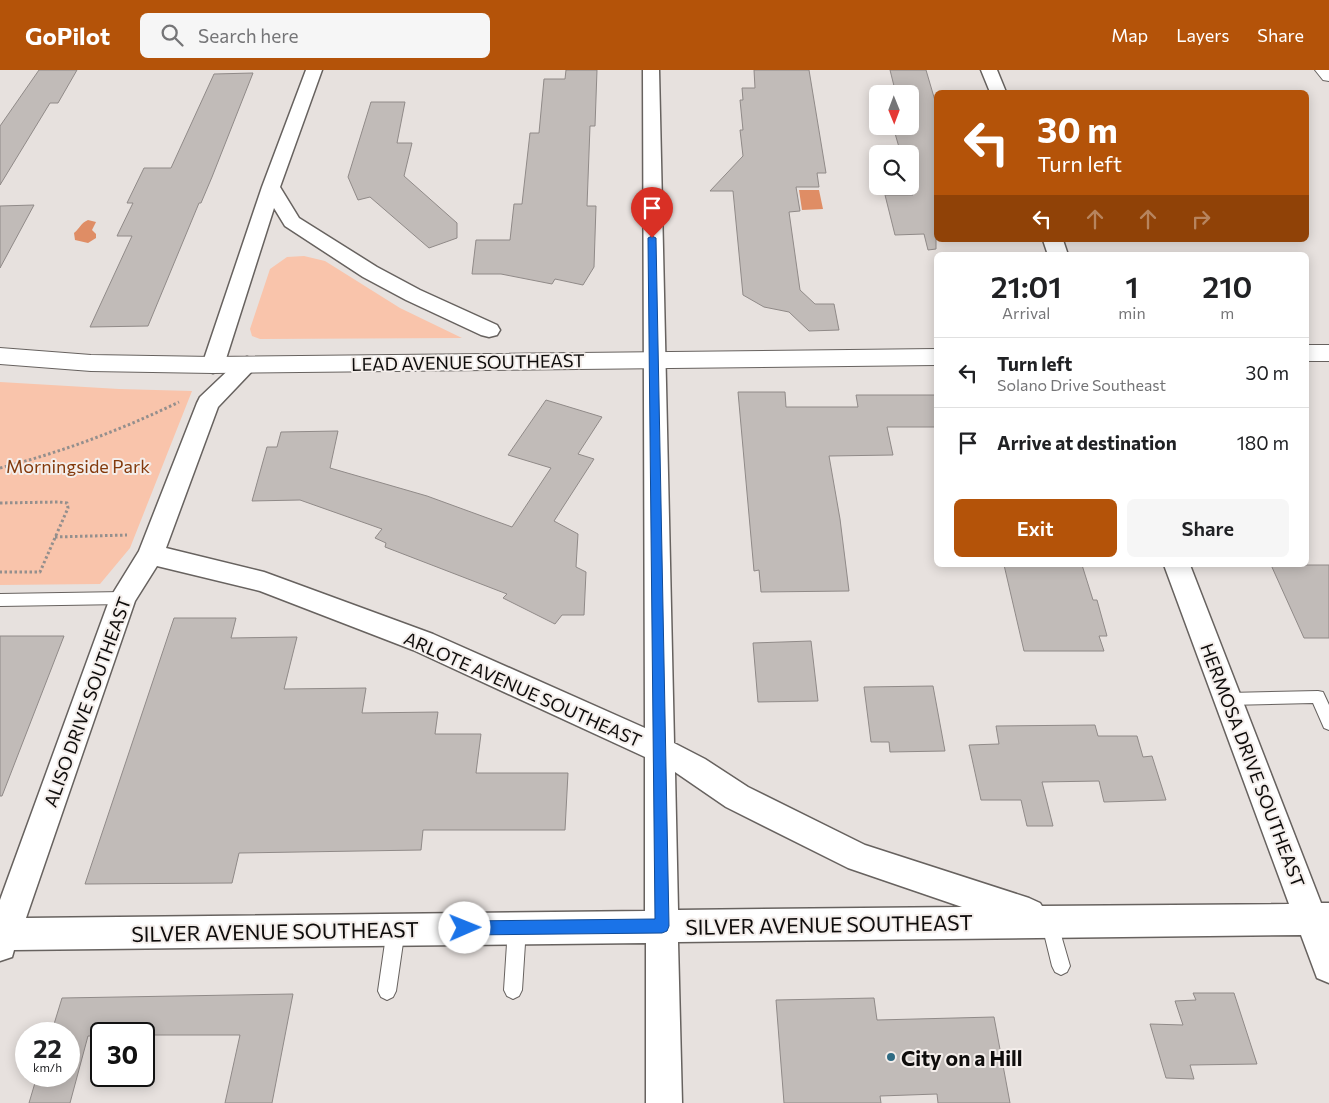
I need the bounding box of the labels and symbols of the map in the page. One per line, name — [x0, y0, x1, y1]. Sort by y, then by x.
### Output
north arrow — [869, 85, 919, 135]
pin — [631, 187, 673, 238]
street label: LEAD AVENUE SOUTHEAST — [351, 349, 585, 375]
park label: Morningside Park — [6, 455, 150, 477]
street label: ALISO DRIVE SOUTHEAST — [39, 594, 135, 810]
street label: ARLOTE AVENUE SOUTHEAST — [401, 627, 645, 751]
street label: HERMOSA DRIVE SOUTHEAST — [1196, 640, 1310, 890]
position arrow — [438, 901, 490, 953]
street label: SILVER AVENUE SOUTHEAST — [685, 909, 973, 939]
street label: SILVER AVENUE SOUTHEAST — [131, 916, 419, 946]
speed limit sign: 30 — [90, 1022, 155, 1087]
place label: City on a Hill — [901, 1045, 1022, 1070]
marker: City on a Hill — [885, 1051, 897, 1063]

